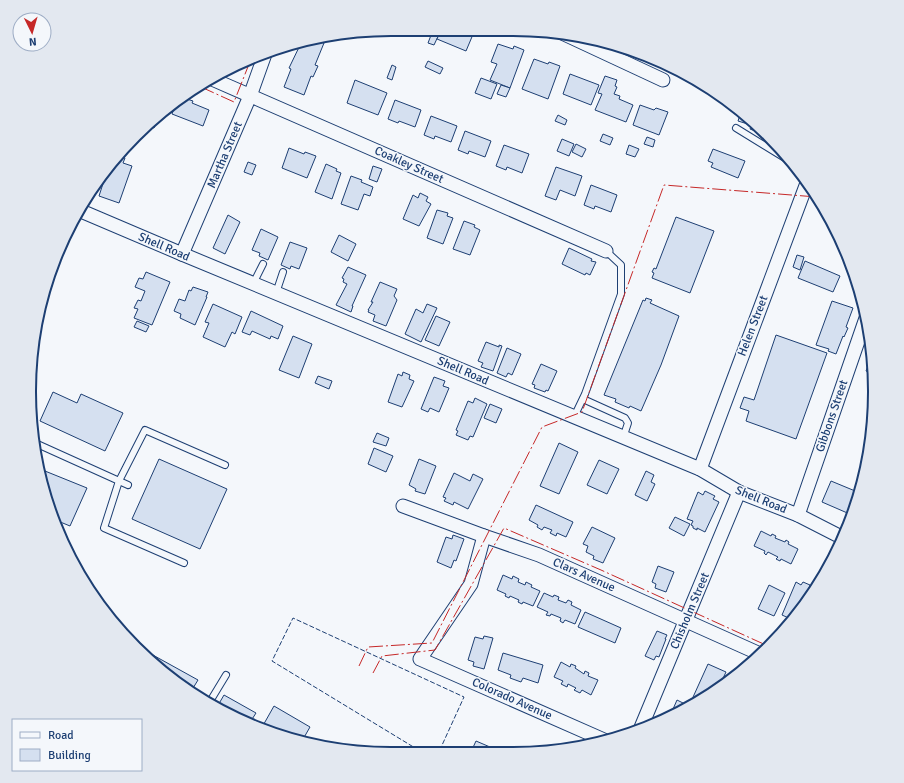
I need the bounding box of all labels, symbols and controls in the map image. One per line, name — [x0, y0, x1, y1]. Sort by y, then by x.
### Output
north arrow — [12, 12, 52, 52]
text: N — [28, 35, 37, 48]
street label: Martha Street — [204, 119, 246, 191]
street label: Coakley Street — [372, 143, 446, 187]
street label: Shell Road — [136, 229, 192, 265]
street label: Helen Street — [735, 293, 771, 359]
street label: Shell Road — [435, 353, 491, 389]
street label: Gibbons Street — [813, 378, 851, 454]
street label: Shell Road — [733, 483, 789, 517]
street label: Clars Avenue — [550, 555, 618, 595]
street label: Chisholm Street — [667, 570, 713, 652]
street label: Colorado Avenue — [470, 675, 554, 723]
legend — [12, 719, 142, 771]
text: Road — [48, 728, 74, 743]
text: Building — [48, 748, 91, 763]

